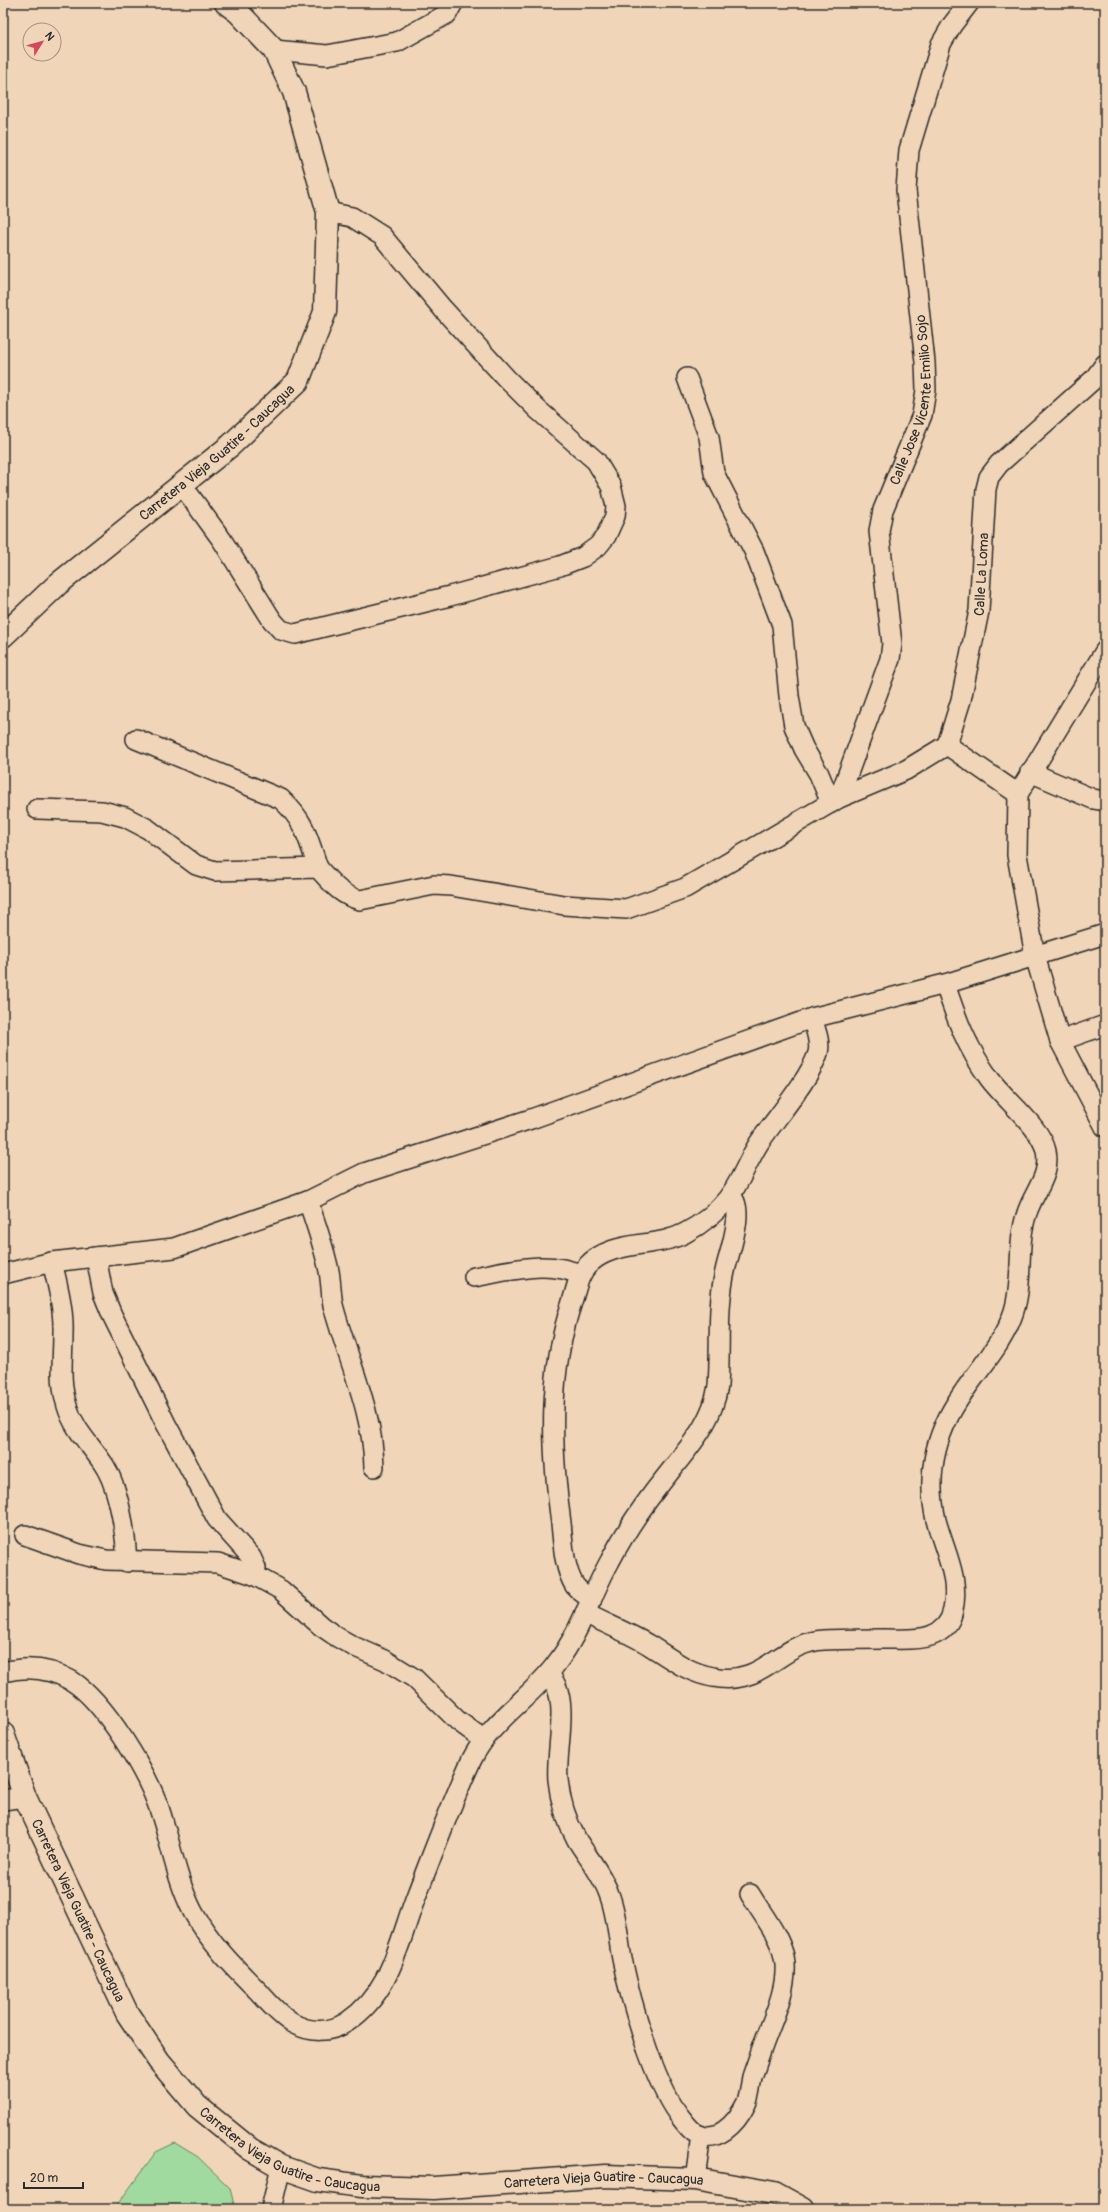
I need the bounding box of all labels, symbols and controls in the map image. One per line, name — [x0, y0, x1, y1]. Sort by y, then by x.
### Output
north arrow — [22, 22, 62, 62]
text: N — [42, 29, 57, 44]
street label: Calle Jose Vicente Emilio Sojo — [886, 314, 934, 487]
street label: Carretera Vieja Guatire - Caucagua — [136, 381, 298, 524]
street label: Calle La Loma — [970, 532, 992, 617]
street label: Carretera Vieja Guatire - Caucagua — [28, 1816, 129, 2004]
street label: Carretera Vieja Guatire - Caucagua — [196, 2103, 380, 2195]
scale bar — [24, 2164, 83, 2190]
street label: Carretera Vieja Guatire - Caucagua — [503, 2167, 705, 2192]
text: 20 m — [30, 2171, 59, 2186]

